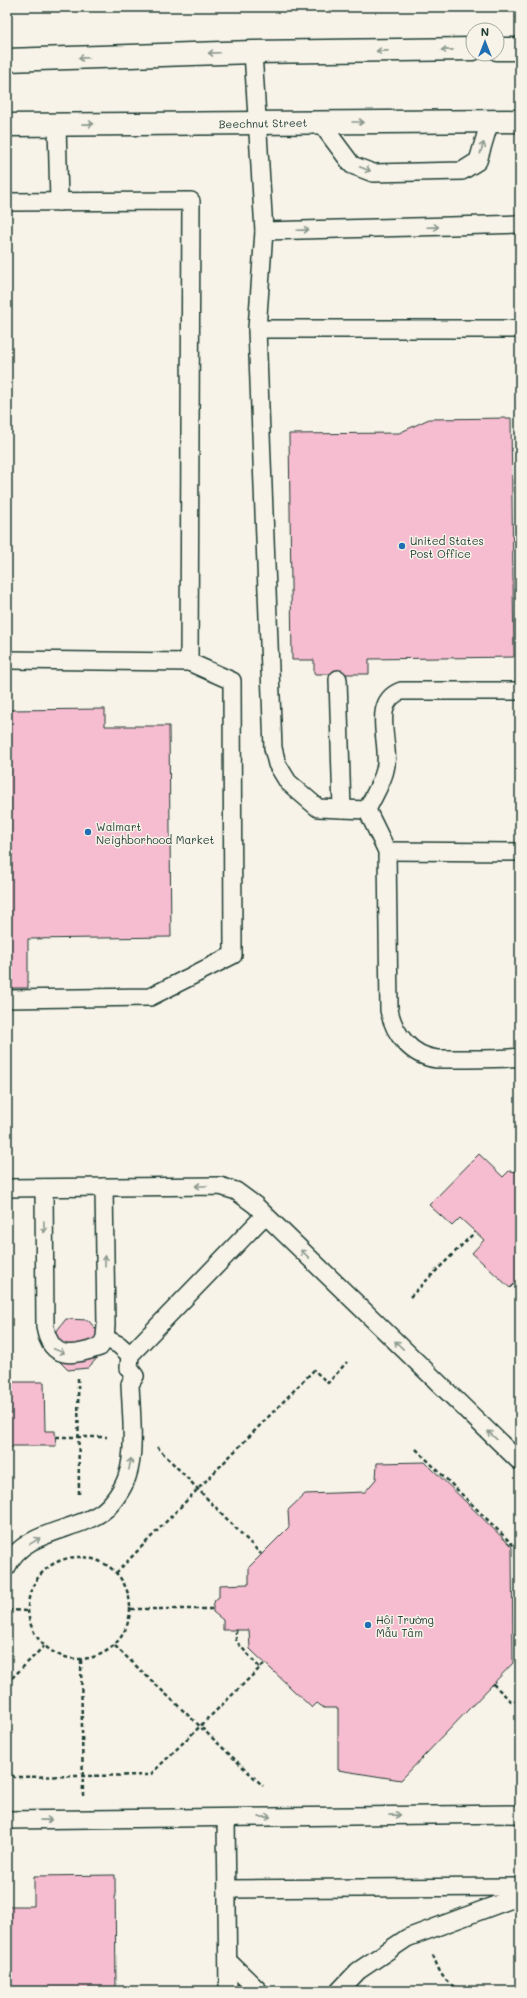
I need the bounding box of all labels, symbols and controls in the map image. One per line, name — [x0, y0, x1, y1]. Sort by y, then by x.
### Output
north arrow — [465, 22, 505, 62]
text: N — [481, 24, 489, 39]
one-way arrow — [441, 46, 454, 54]
one-way arrow — [376, 47, 389, 55]
one-way arrow — [208, 50, 221, 57]
one-way arrow — [78, 54, 91, 62]
street label: Beechnut Street — [219, 115, 308, 131]
one-way arrow — [351, 118, 364, 126]
one-way arrow — [81, 120, 94, 128]
one-way arrow — [479, 142, 486, 155]
one-way arrow — [358, 166, 370, 174]
one-way arrow — [426, 223, 439, 230]
one-way arrow — [296, 226, 309, 234]
place label: United States Post Office — [410, 533, 484, 561]
marker: United States Post Office — [397, 541, 407, 551]
place label: Walmart Neighborhood Market — [96, 819, 214, 847]
marker: Walmart Neighborhood Market — [83, 827, 93, 837]
one-way arrow — [195, 1182, 208, 1190]
one-way arrow — [40, 1220, 48, 1233]
one-way arrow — [300, 1249, 310, 1259]
one-way arrow — [101, 1255, 109, 1268]
one-way arrow — [394, 1340, 404, 1350]
one-way arrow — [53, 1347, 65, 1355]
one-way arrow — [487, 1430, 497, 1440]
one-way arrow — [126, 1458, 134, 1471]
one-way arrow — [29, 1536, 41, 1544]
place label: Hội Trường Mẫu Tâm — [376, 1612, 434, 1640]
marker: Hội Trường Mẫu Tâm — [363, 1620, 373, 1630]
one-way arrow — [388, 1811, 401, 1819]
one-way arrow — [258, 1813, 271, 1821]
one-way arrow — [39, 1816, 52, 1824]

